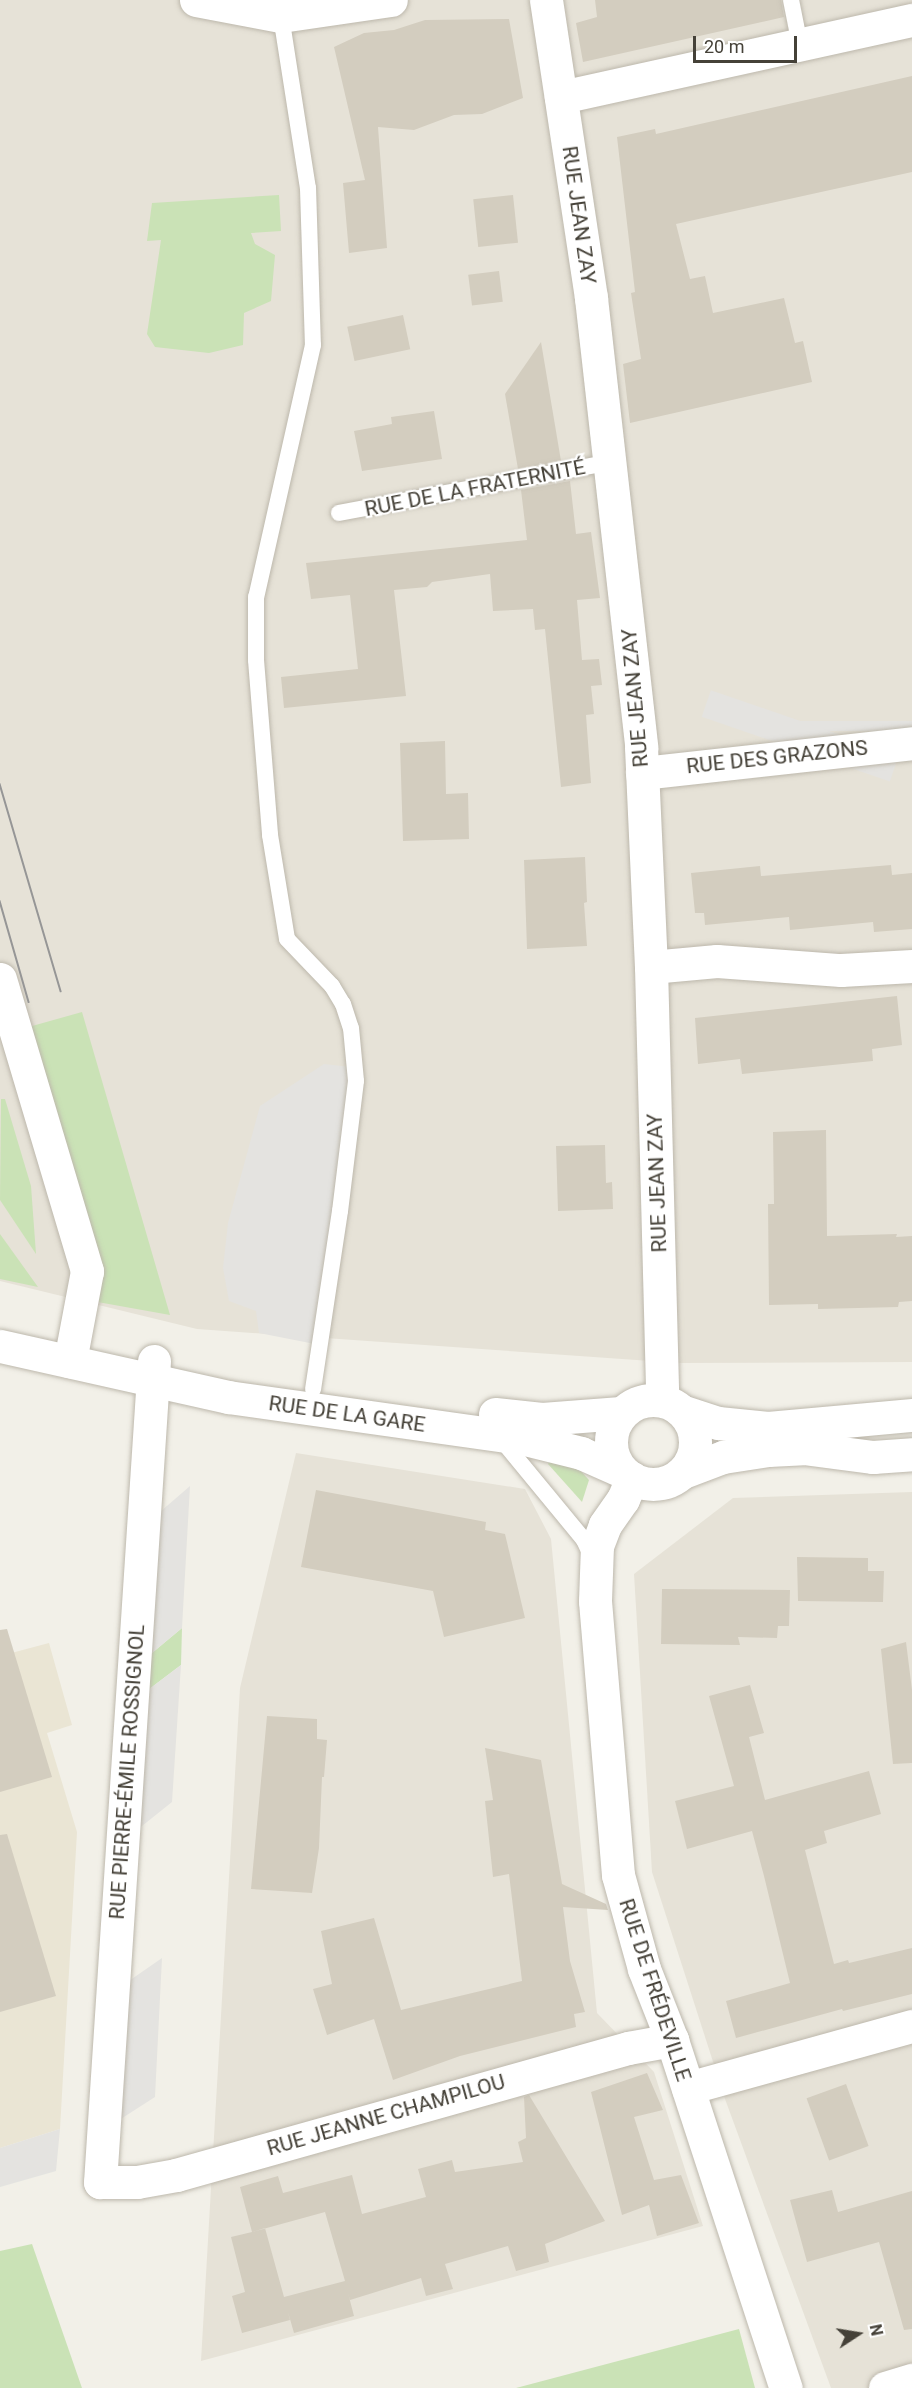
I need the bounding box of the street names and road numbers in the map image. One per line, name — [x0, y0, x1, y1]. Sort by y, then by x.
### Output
street label: RUE JEAN ZAY — [557, 144, 601, 286]
street label: RUE DE LA FRATERNITÉ — [363, 454, 587, 522]
street label: RUE JEAN ZAY — [616, 628, 654, 768]
street label: RUE DES GRAZONS — [685, 735, 869, 779]
street label: RUE JEAN ZAY — [642, 1113, 672, 1253]
street label: RUE DE LA GARE — [267, 1391, 427, 1437]
street label: RUE PIERRE-ÉMILE ROSSIGNOL — [104, 1624, 150, 1920]
street label: RUE DE FRÉDEVILLE — [614, 1896, 696, 2084]
street label: RUE JEANNE CHAMPILOU — [264, 2069, 508, 2161]

